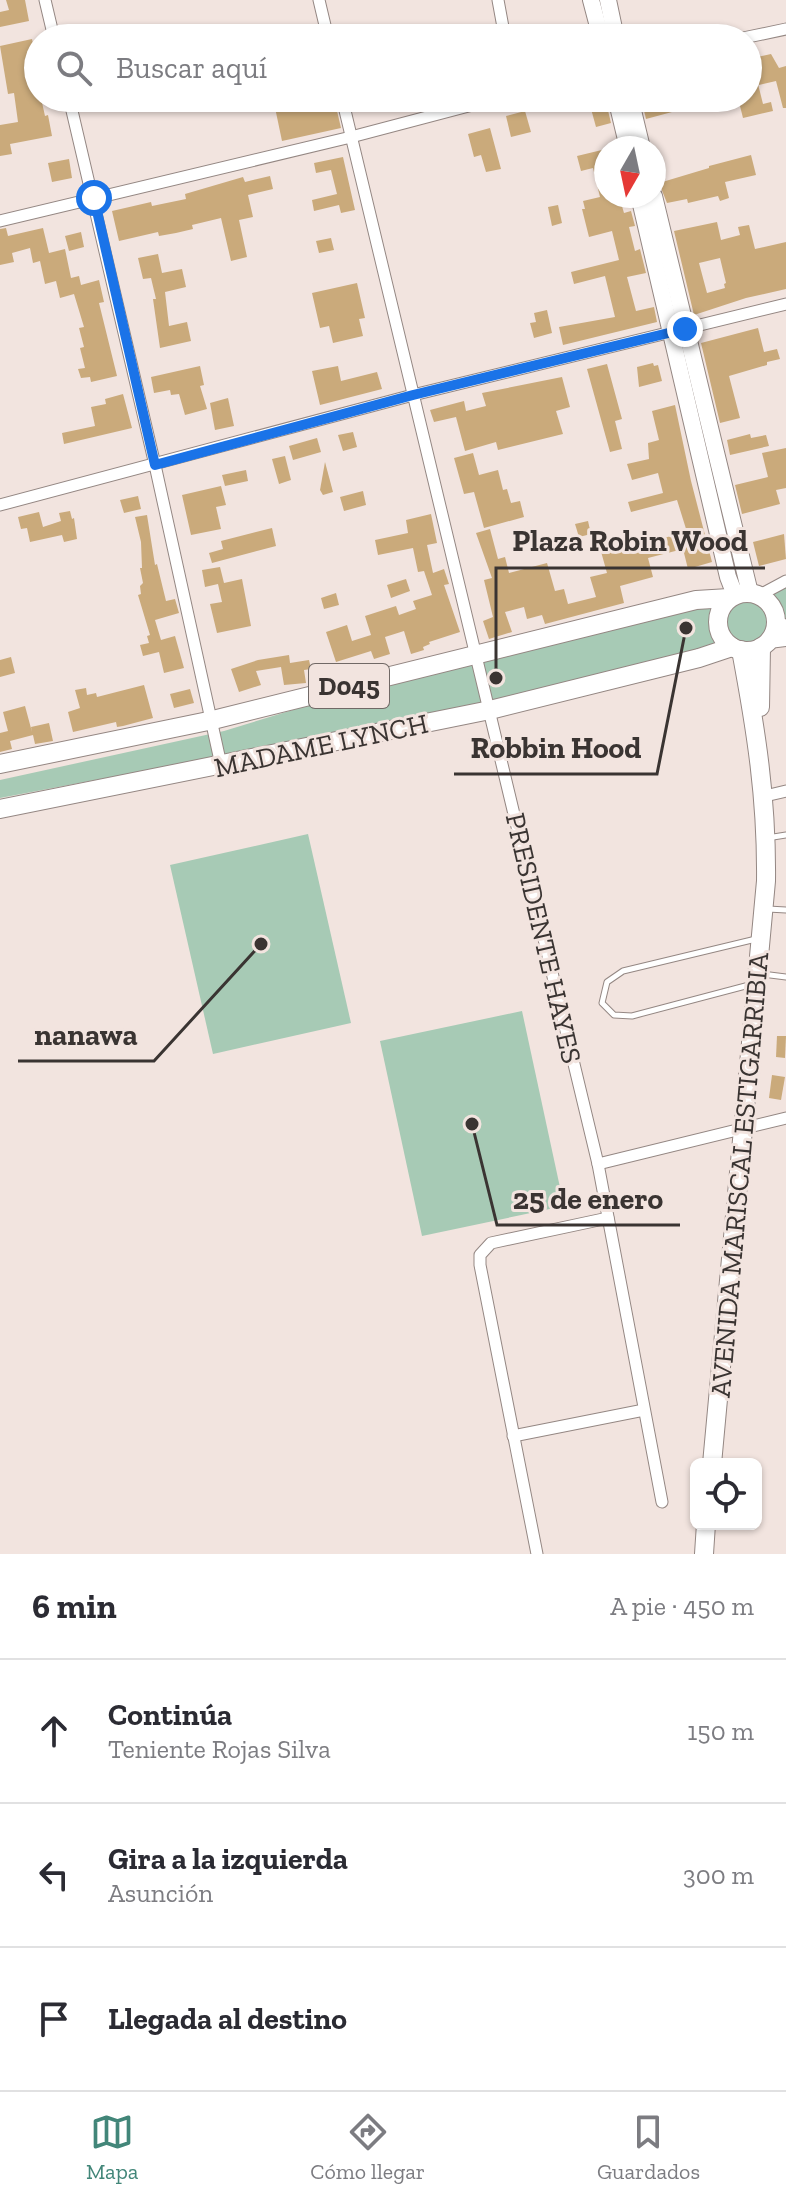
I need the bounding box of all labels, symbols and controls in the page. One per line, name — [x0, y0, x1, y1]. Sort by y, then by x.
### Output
search box — [24, 24, 762, 112]
icon: search — [52, 46, 96, 90]
text: Buscar aquí — [116, 50, 267, 86]
north arrow — [594, 136, 666, 208]
route start — [76, 180, 112, 216]
route end — [667, 311, 703, 347]
callout: Plaza Robin Wood — [496, 514, 765, 568]
text: Plaza Robin Wood — [512, 523, 748, 559]
road number: D045 — [309, 664, 389, 708]
street label: MADAME LYNCH — [211, 707, 431, 784]
callout: Robbin Hood — [454, 720, 657, 774]
text: Robbin Hood — [471, 730, 641, 766]
street label: PRESIDENTE HAYES — [499, 810, 588, 1067]
street label: AVENIDA MARISCAL ESTIGARRIBIA — [704, 950, 775, 1399]
callout: nanawa — [18, 1007, 154, 1061]
text: nanawa — [34, 1017, 138, 1053]
callout: 25 de enero — [497, 1171, 680, 1225]
text: 25 de enero — [513, 1181, 663, 1217]
map controls — [690, 1458, 762, 1530]
button: locate — [690, 1458, 762, 1530]
text: 6 min — [32, 1586, 117, 1627]
text: A pie · 450 m — [610, 1590, 754, 1622]
text: Continúa — [108, 1697, 232, 1733]
icon: ahead — [32, 1709, 76, 1753]
text: 150 m — [687, 1715, 754, 1747]
text: Teniente Rojas Silva — [108, 1733, 331, 1765]
text: Gira a la izquierda — [108, 1841, 348, 1877]
icon: left — [32, 1853, 76, 1897]
text: 300 m — [683, 1859, 754, 1891]
text: Asunción — [108, 1877, 213, 1909]
icon: arrive — [32, 1997, 76, 2041]
text: Llegada al destino — [108, 2001, 347, 2037]
tab: Mapa — [86, 2110, 138, 2185]
tab: Cómo llegar — [310, 2110, 425, 2185]
tab: Guardados — [597, 2110, 700, 2185]

